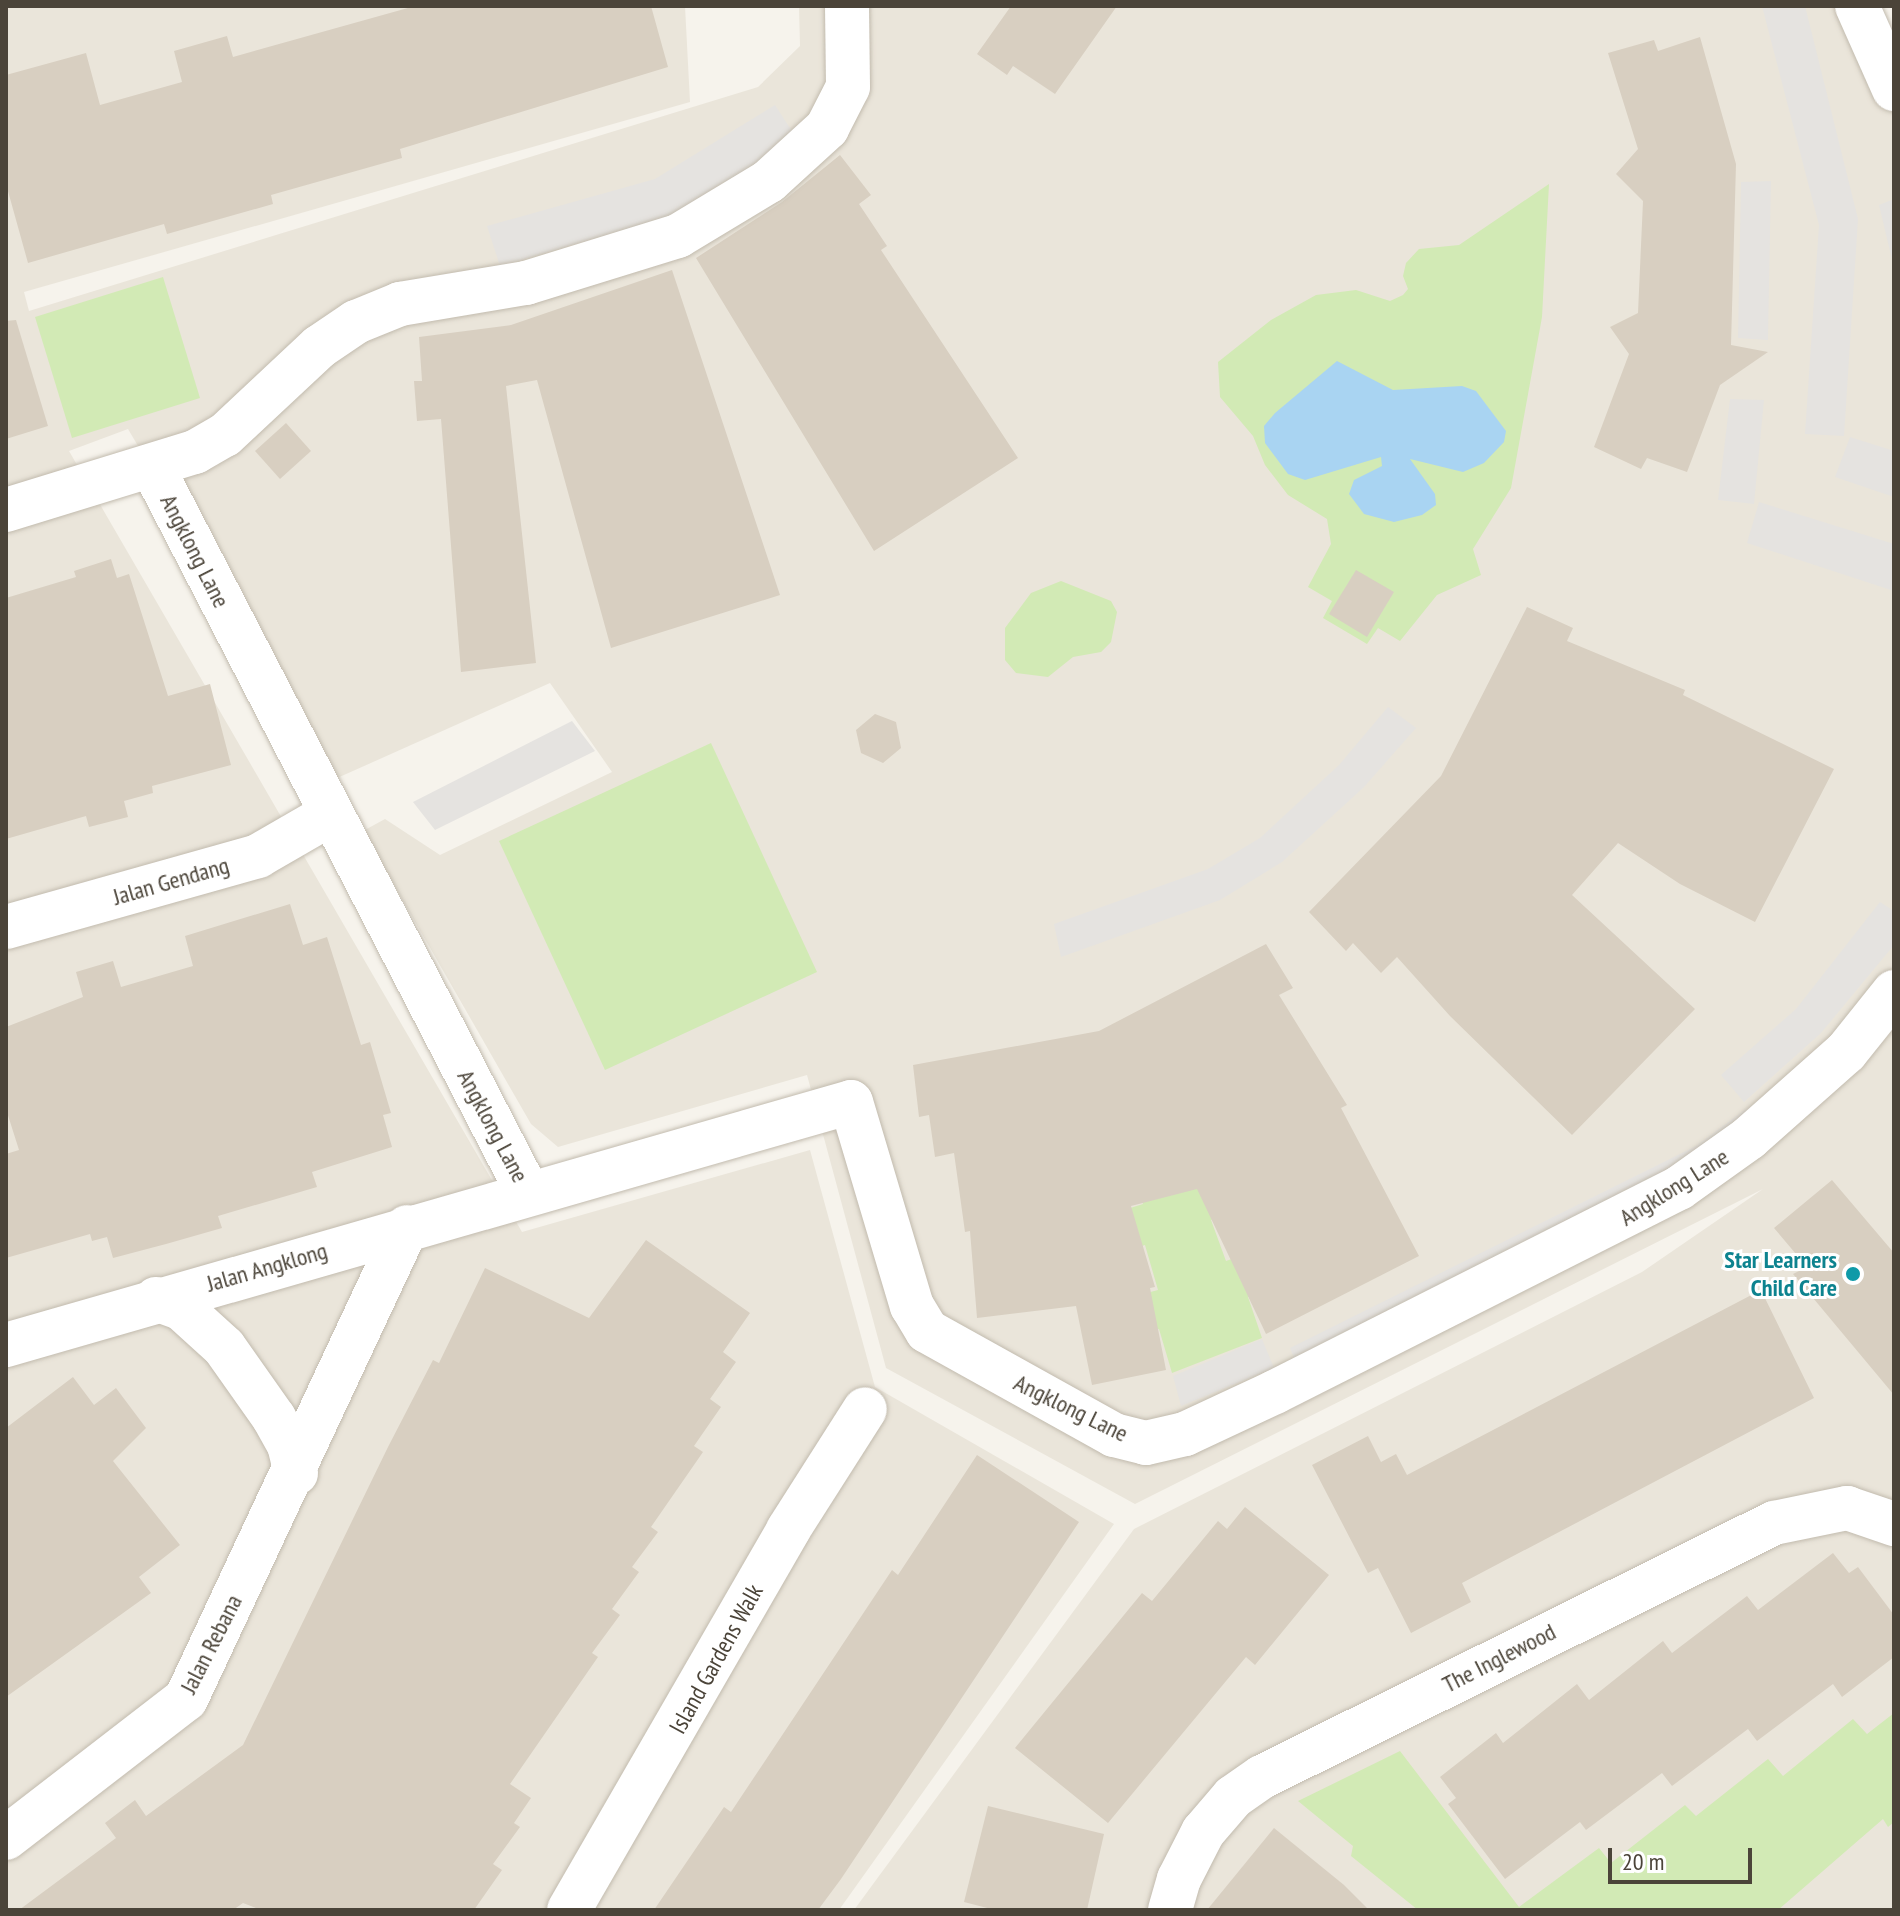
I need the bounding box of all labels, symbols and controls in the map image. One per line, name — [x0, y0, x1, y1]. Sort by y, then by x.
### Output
street label: Angklong Lane — [154, 490, 236, 612]
street label: Jalan Gendang — [110, 851, 232, 911]
street label: Angklong Lane — [451, 1065, 535, 1187]
street label: Angklong Lane — [1614, 1142, 1734, 1232]
street label: Jalan Angklong — [203, 1236, 331, 1298]
place label: Star Learners Child Care — [1724, 1246, 1837, 1302]
marker: Star Learners Child Care — [1844, 1265, 1862, 1283]
street label: Angklong Lane — [1009, 1368, 1133, 1448]
street label: Island Gardens Walk — [663, 1579, 769, 1739]
street label: Jalan Rebana — [174, 1590, 248, 1698]
street label: The Inglewood — [1438, 1617, 1560, 1699]
scale bar — [1612, 1832, 1756, 1882]
text: 20 m — [1622, 1846, 1664, 1877]

